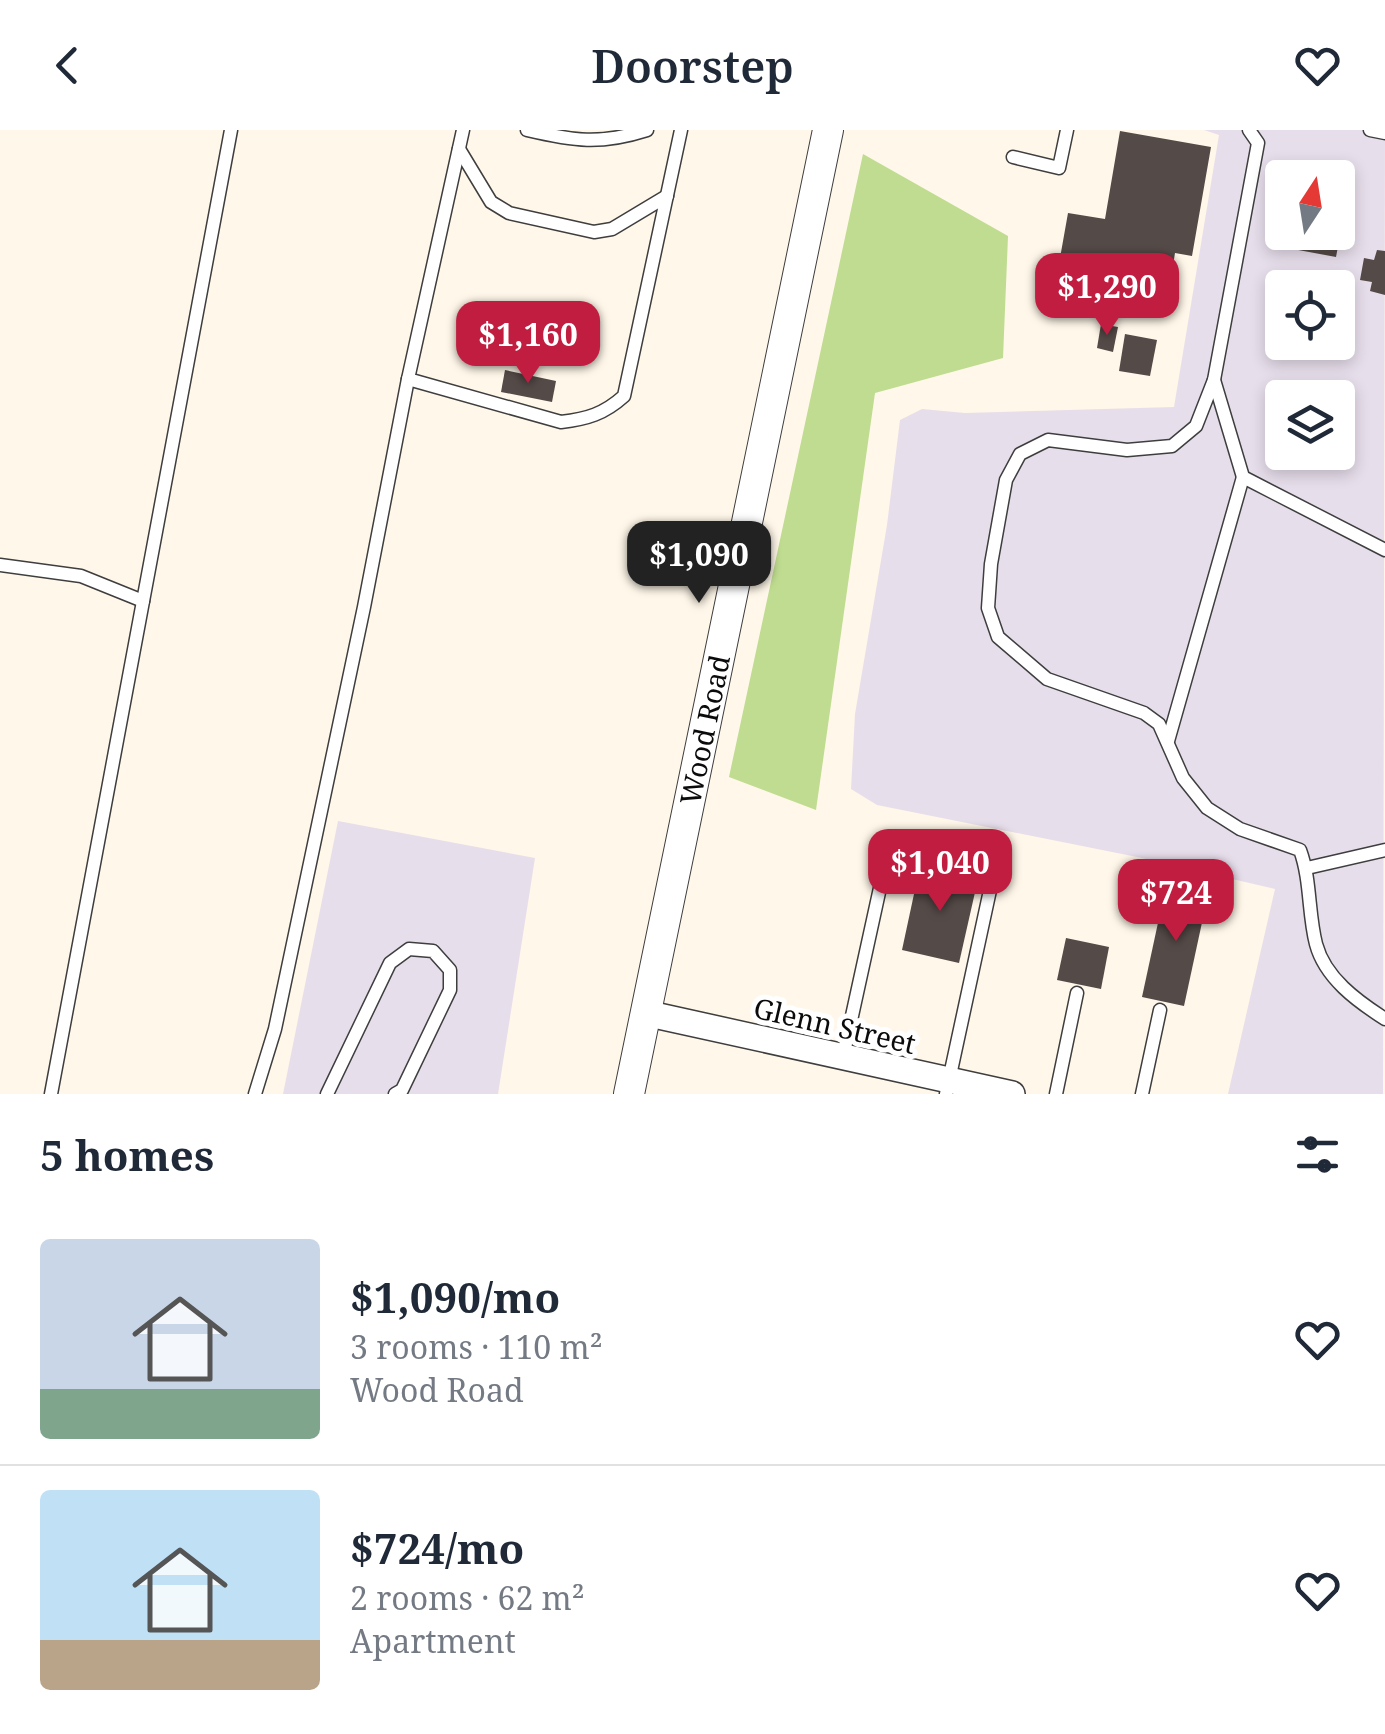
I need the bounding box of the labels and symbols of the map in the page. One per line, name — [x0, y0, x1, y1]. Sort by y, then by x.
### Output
north arrow — [1265, 160, 1355, 250]
pin: $1,290 — [1026, 253, 1188, 338]
pin: $1,160 — [447, 301, 609, 386]
pin: $1,090 — [618, 521, 780, 606]
street label: Wood Road — [670, 651, 738, 808]
pin: $1,040 — [859, 829, 1021, 914]
pin: $724 — [1117, 859, 1235, 944]
street label: Glenn Street — [750, 988, 920, 1062]

